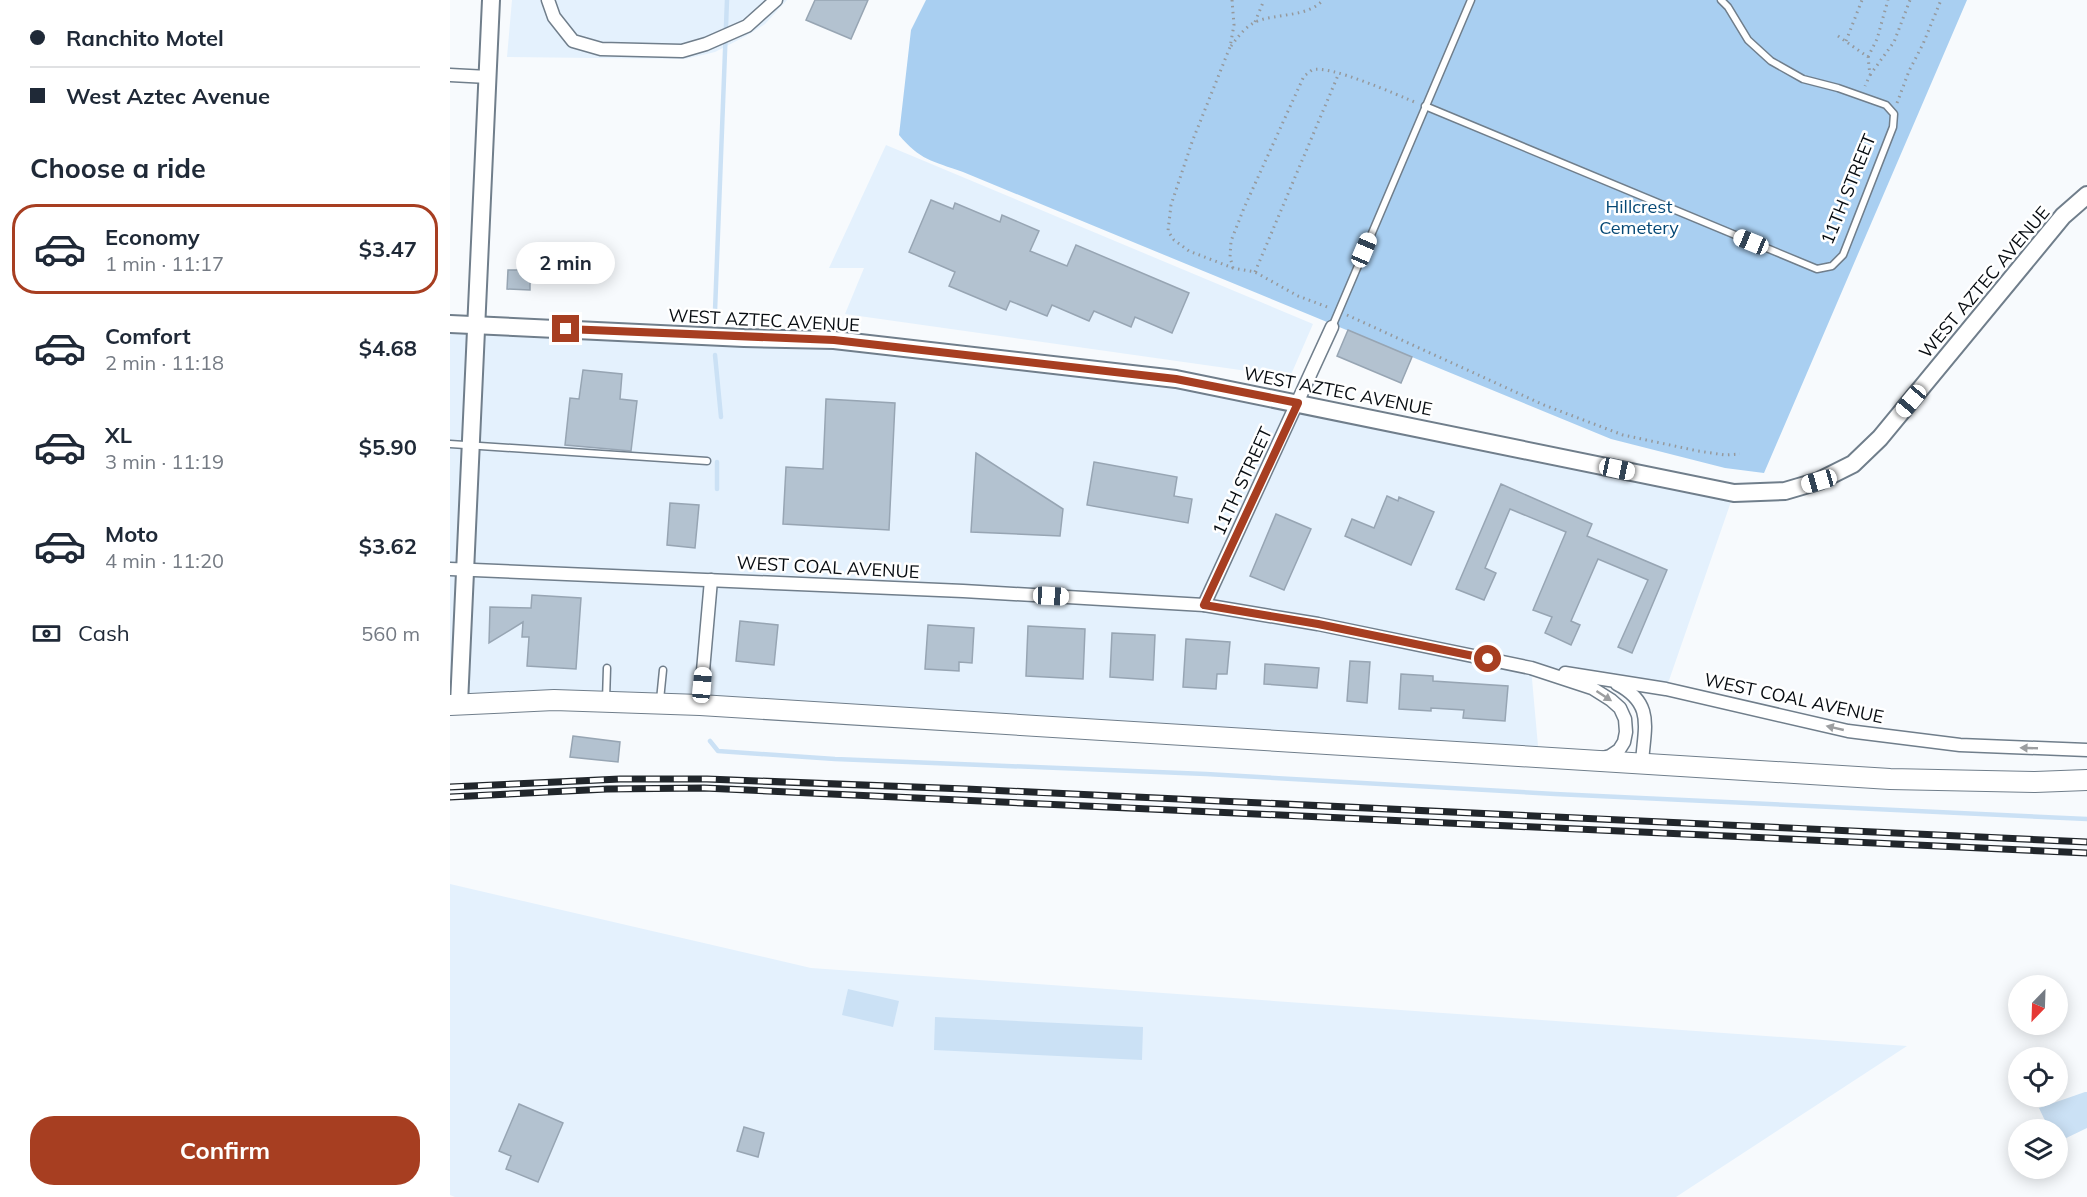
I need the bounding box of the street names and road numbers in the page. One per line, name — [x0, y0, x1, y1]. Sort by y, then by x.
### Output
street label: 11TH STREET — [1815, 130, 1881, 248]
street label: WEST AZTEC AVENUE — [1914, 201, 2054, 363]
street label: WEST AZTEC AVENUE — [668, 304, 860, 336]
street label: WEST AZTEC AVENUE — [1242, 361, 1434, 421]
street label: 11TH STREET — [1207, 423, 1277, 539]
street label: WEST COAL AVENUE — [736, 551, 920, 583]
street label: WEST COAL AVENUE — [1702, 668, 1886, 728]

